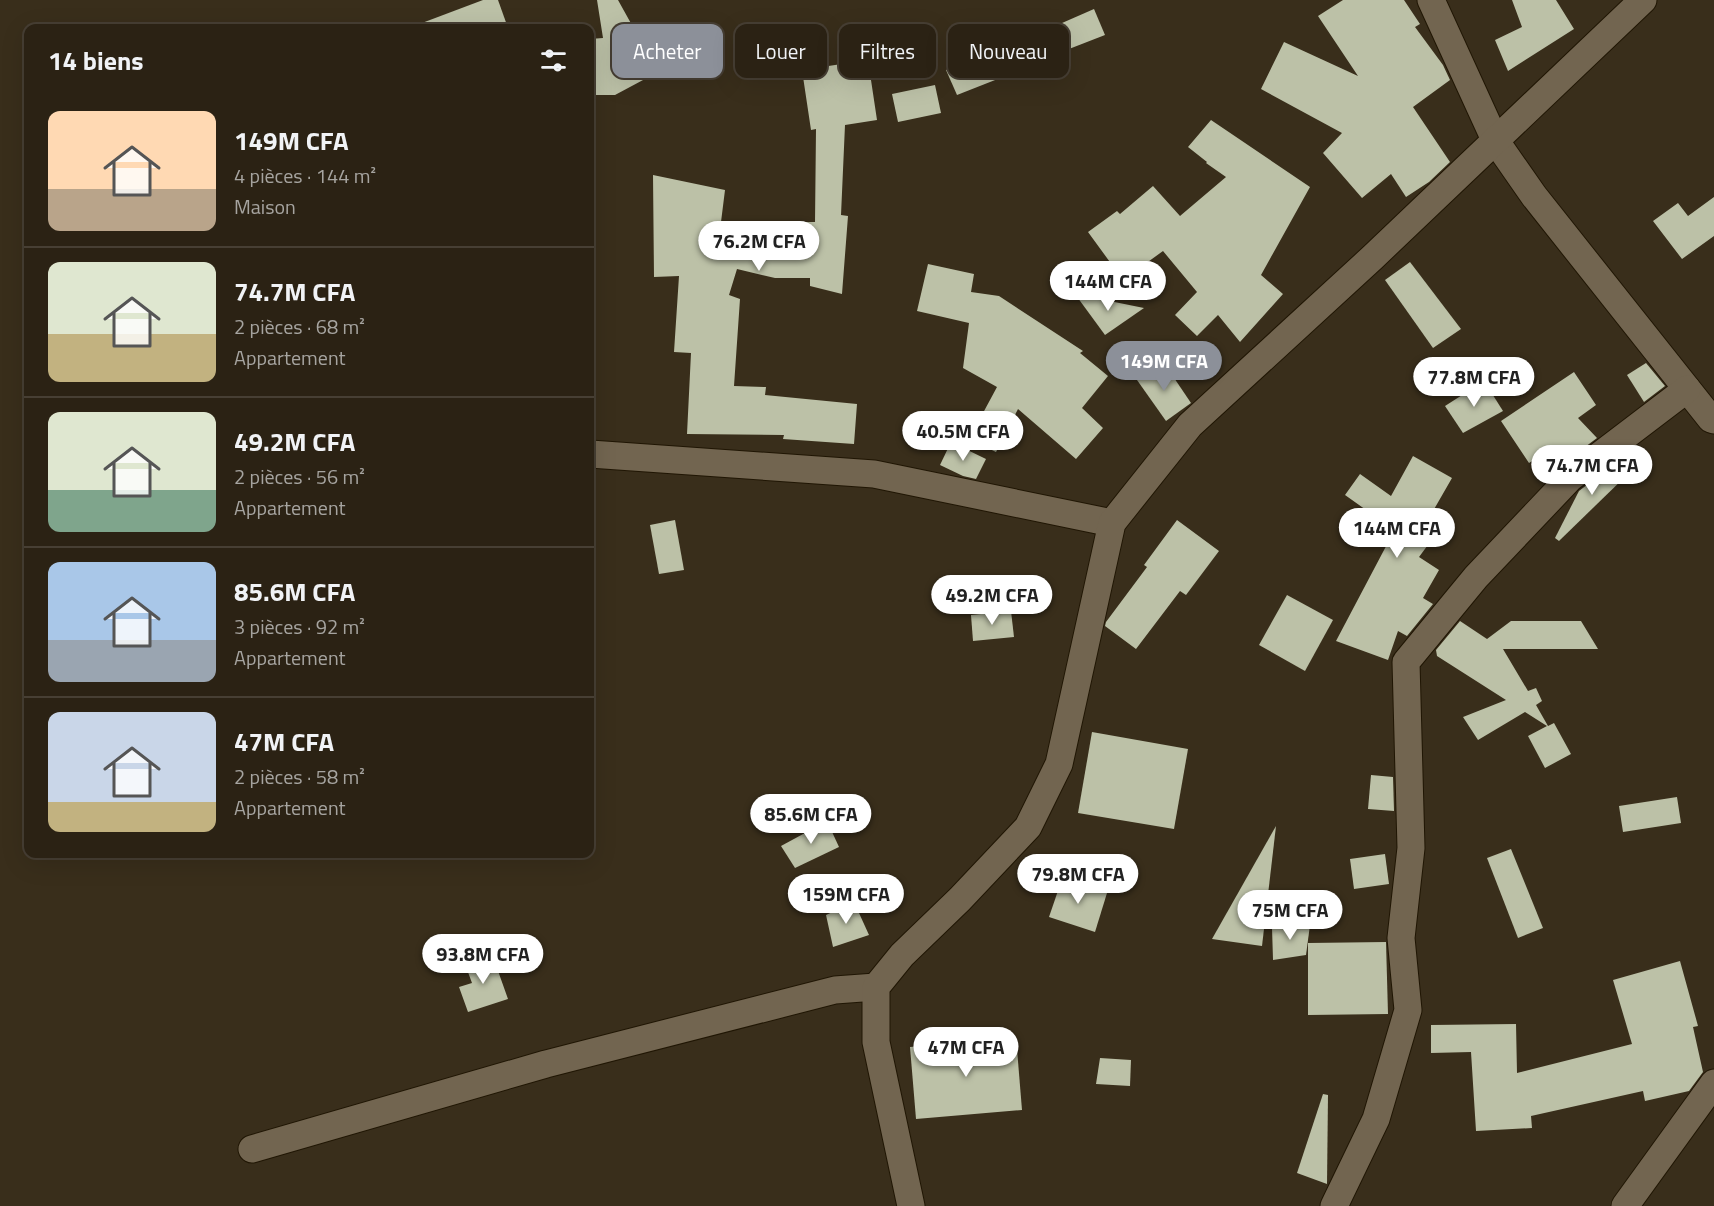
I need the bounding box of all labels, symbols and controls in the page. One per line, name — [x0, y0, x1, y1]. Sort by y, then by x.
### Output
chip: Acheter — [612, 24, 723, 78]
chip: Louer — [735, 24, 827, 78]
chip: Filtres — [839, 24, 936, 78]
chip: Nouveau — [948, 24, 1069, 78]
text: 14 biens — [48, 41, 144, 80]
icon: filters — [537, 44, 570, 77]
text: 149M CFA — [234, 121, 349, 160]
icon: home — [96, 135, 168, 207]
text: 4 pièces · 144 m² — [234, 160, 376, 191]
text: Maison — [234, 191, 296, 222]
pin: 76.2M CFA — [690, 221, 828, 272]
text: 76.2M CFA — [712, 225, 806, 256]
pin: 144M CFA — [1046, 261, 1170, 312]
text: 144M CFA — [1064, 265, 1152, 296]
text: 74.7M CFA — [234, 272, 355, 311]
icon: home — [96, 286, 168, 358]
text: 2 pièces · 68 m² — [234, 311, 365, 342]
pin: 149M CFA — [1102, 341, 1226, 392]
text: Appartement — [234, 342, 346, 373]
text: 149M CFA — [1120, 345, 1208, 376]
pin: 77.8M CFA — [1405, 357, 1543, 408]
text: 77.8M CFA — [1427, 361, 1521, 392]
pin: 40.5M CFA — [894, 411, 1032, 462]
text: 40.5M CFA — [916, 415, 1010, 446]
text: 49.2M CFA — [234, 422, 355, 461]
icon: home — [96, 436, 168, 508]
pin: 74.7M CFA — [1523, 445, 1661, 496]
text: 74.7M CFA — [1545, 449, 1639, 480]
text: 2 pièces · 56 m² — [234, 461, 365, 492]
text: Appartement — [234, 492, 346, 523]
pin: 144M CFA — [1335, 508, 1459, 559]
text: 144M CFA — [1353, 512, 1441, 543]
text: 85.6M CFA — [234, 572, 355, 611]
pin: 49.2M CFA — [923, 575, 1061, 626]
text: 49.2M CFA — [945, 579, 1039, 610]
icon: home — [96, 586, 168, 658]
text: 3 pièces · 92 m² — [234, 611, 365, 642]
text: Appartement — [234, 642, 346, 673]
text: 47M CFA — [234, 722, 334, 761]
icon: home — [96, 736, 168, 808]
text: 2 pièces · 58 m² — [234, 761, 365, 792]
text: Appartement — [234, 792, 346, 823]
pin: 85.6M CFA — [742, 794, 880, 845]
text: 85.6M CFA — [764, 798, 858, 829]
pin: 79.8M CFA — [1009, 854, 1147, 905]
text: 79.8M CFA — [1031, 858, 1125, 889]
pin: 159M CFA — [784, 874, 908, 925]
text: 159M CFA — [802, 878, 890, 909]
pin: 75M CFA — [1235, 890, 1345, 941]
text: 75M CFA — [1251, 894, 1329, 925]
pin: 93.8M CFA — [414, 934, 552, 985]
text: 93.8M CFA — [436, 938, 530, 969]
pin: 47M CFA — [911, 1027, 1021, 1078]
text: 47M CFA — [927, 1031, 1005, 1062]

